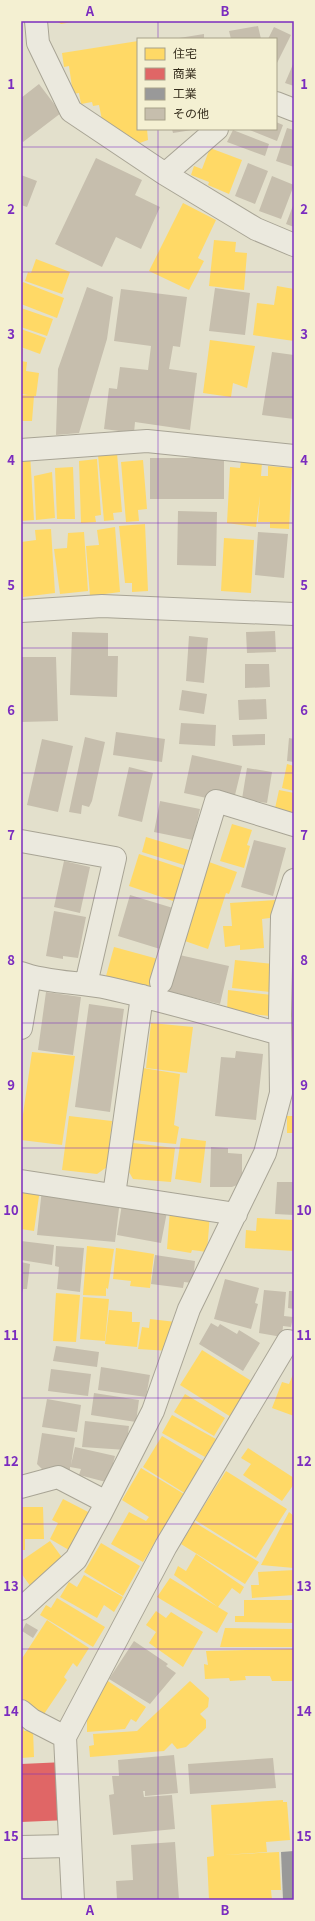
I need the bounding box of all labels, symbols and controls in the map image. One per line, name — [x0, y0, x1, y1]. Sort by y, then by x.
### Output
text: A — [85, 1, 95, 20]
text: B — [221, 1, 230, 20]
legend — [137, 38, 277, 130]
text: 住宅 — [173, 44, 197, 61]
text: 商業 — [173, 64, 197, 81]
text: 1 — [7, 74, 15, 93]
text: 1 — [300, 74, 308, 93]
text: 工業 — [173, 84, 197, 101]
text: その他 — [173, 104, 209, 121]
text: 2 — [7, 199, 15, 218]
text: 2 — [300, 199, 308, 218]
text: 3 — [7, 324, 15, 343]
text: 3 — [300, 324, 308, 343]
text: 4 — [7, 450, 15, 469]
text: 4 — [300, 450, 308, 469]
text: 5 — [7, 575, 15, 594]
text: 5 — [300, 575, 308, 594]
text: 6 — [7, 700, 15, 719]
text: 6 — [300, 700, 308, 719]
text: 7 — [7, 825, 15, 844]
text: 7 — [300, 825, 308, 844]
text: 8 — [7, 950, 15, 969]
text: 8 — [300, 950, 308, 969]
text: 9 — [7, 1075, 15, 1094]
text: 9 — [300, 1075, 308, 1094]
text: 10 — [3, 1200, 19, 1219]
text: 10 — [296, 1200, 312, 1219]
text: 11 — [3, 1325, 19, 1344]
text: 11 — [296, 1325, 312, 1344]
text: 12 — [3, 1451, 19, 1470]
text: 12 — [296, 1451, 312, 1470]
text: 13 — [3, 1576, 19, 1595]
text: 13 — [296, 1576, 312, 1595]
text: 14 — [3, 1701, 19, 1720]
text: 14 — [296, 1701, 312, 1720]
text: 15 — [3, 1826, 19, 1845]
text: 15 — [296, 1826, 312, 1845]
text: A — [85, 1900, 95, 1919]
text: B — [221, 1900, 230, 1919]

